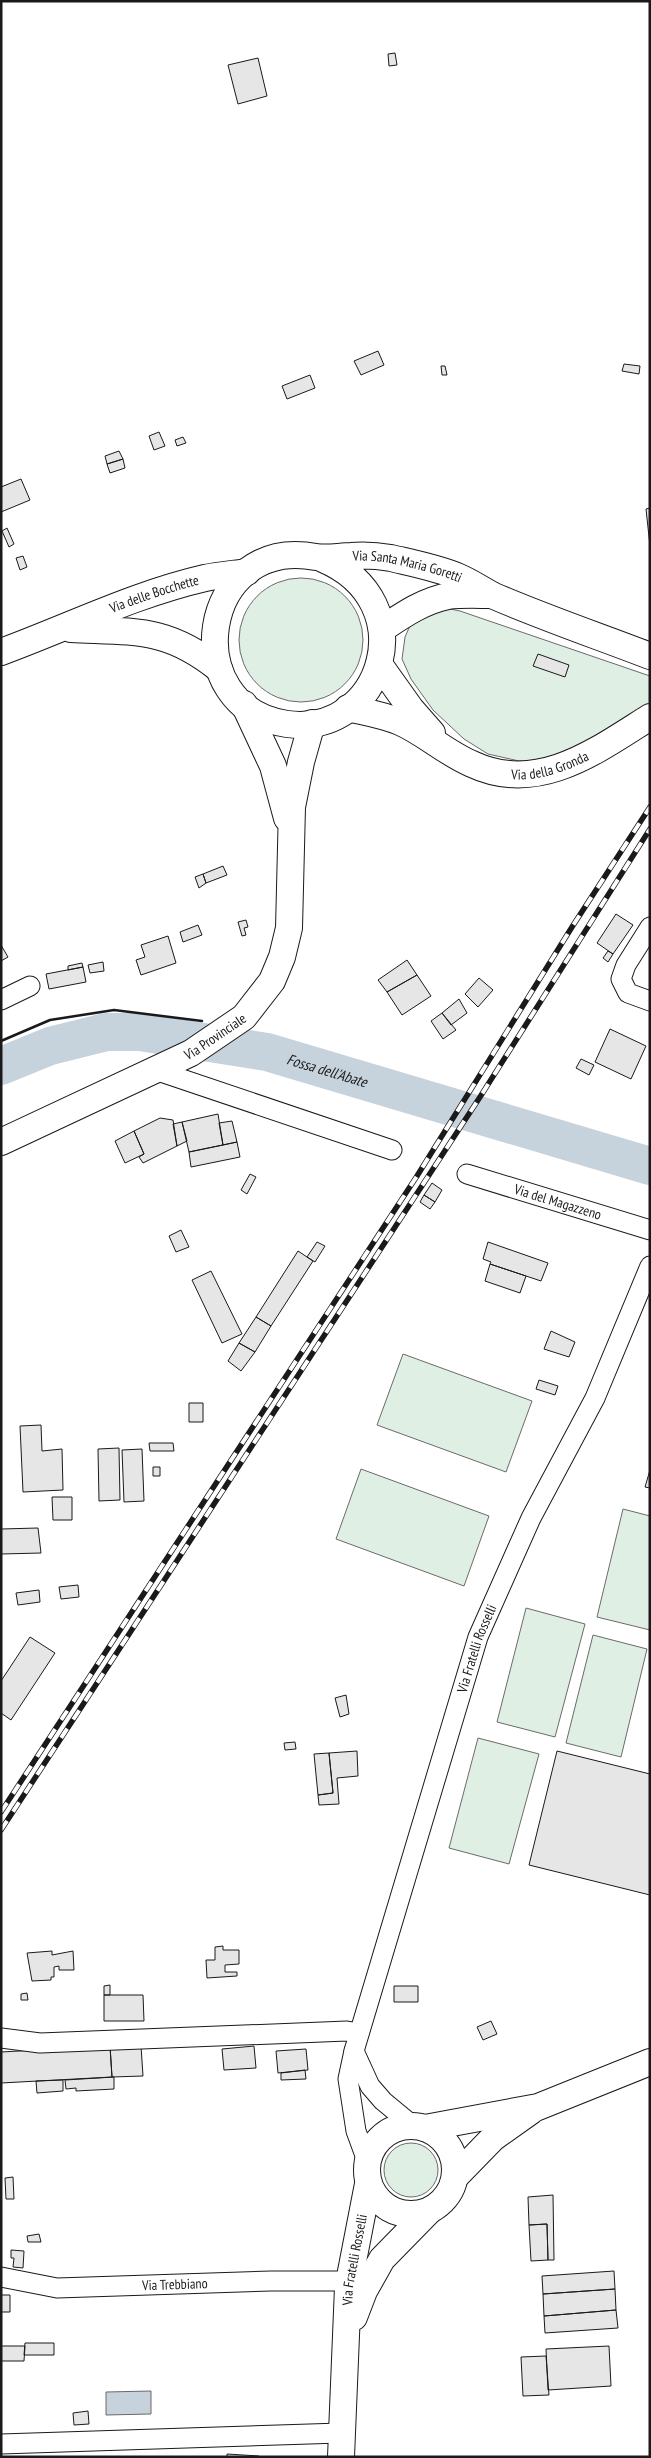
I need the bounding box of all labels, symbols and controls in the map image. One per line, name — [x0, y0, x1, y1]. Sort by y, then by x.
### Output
street label: Via Santa Maria Goretti — [351, 547, 465, 586]
street label: Via delle Bocchette — [106, 571, 201, 617]
street label: Via della Gronda — [510, 747, 592, 784]
street label: Via Provinciale — [180, 1009, 250, 1064]
water label: Fossa dell'Abate — [285, 1049, 370, 1091]
street label: Via del Magazzeno — [511, 1180, 604, 1224]
street label: Via Fratelli Rosselli — [453, 1601, 500, 1696]
street label: Via Fratelli Rosselli — [338, 2213, 371, 2307]
street label: Via Trebbiano — [141, 2274, 208, 2294]

